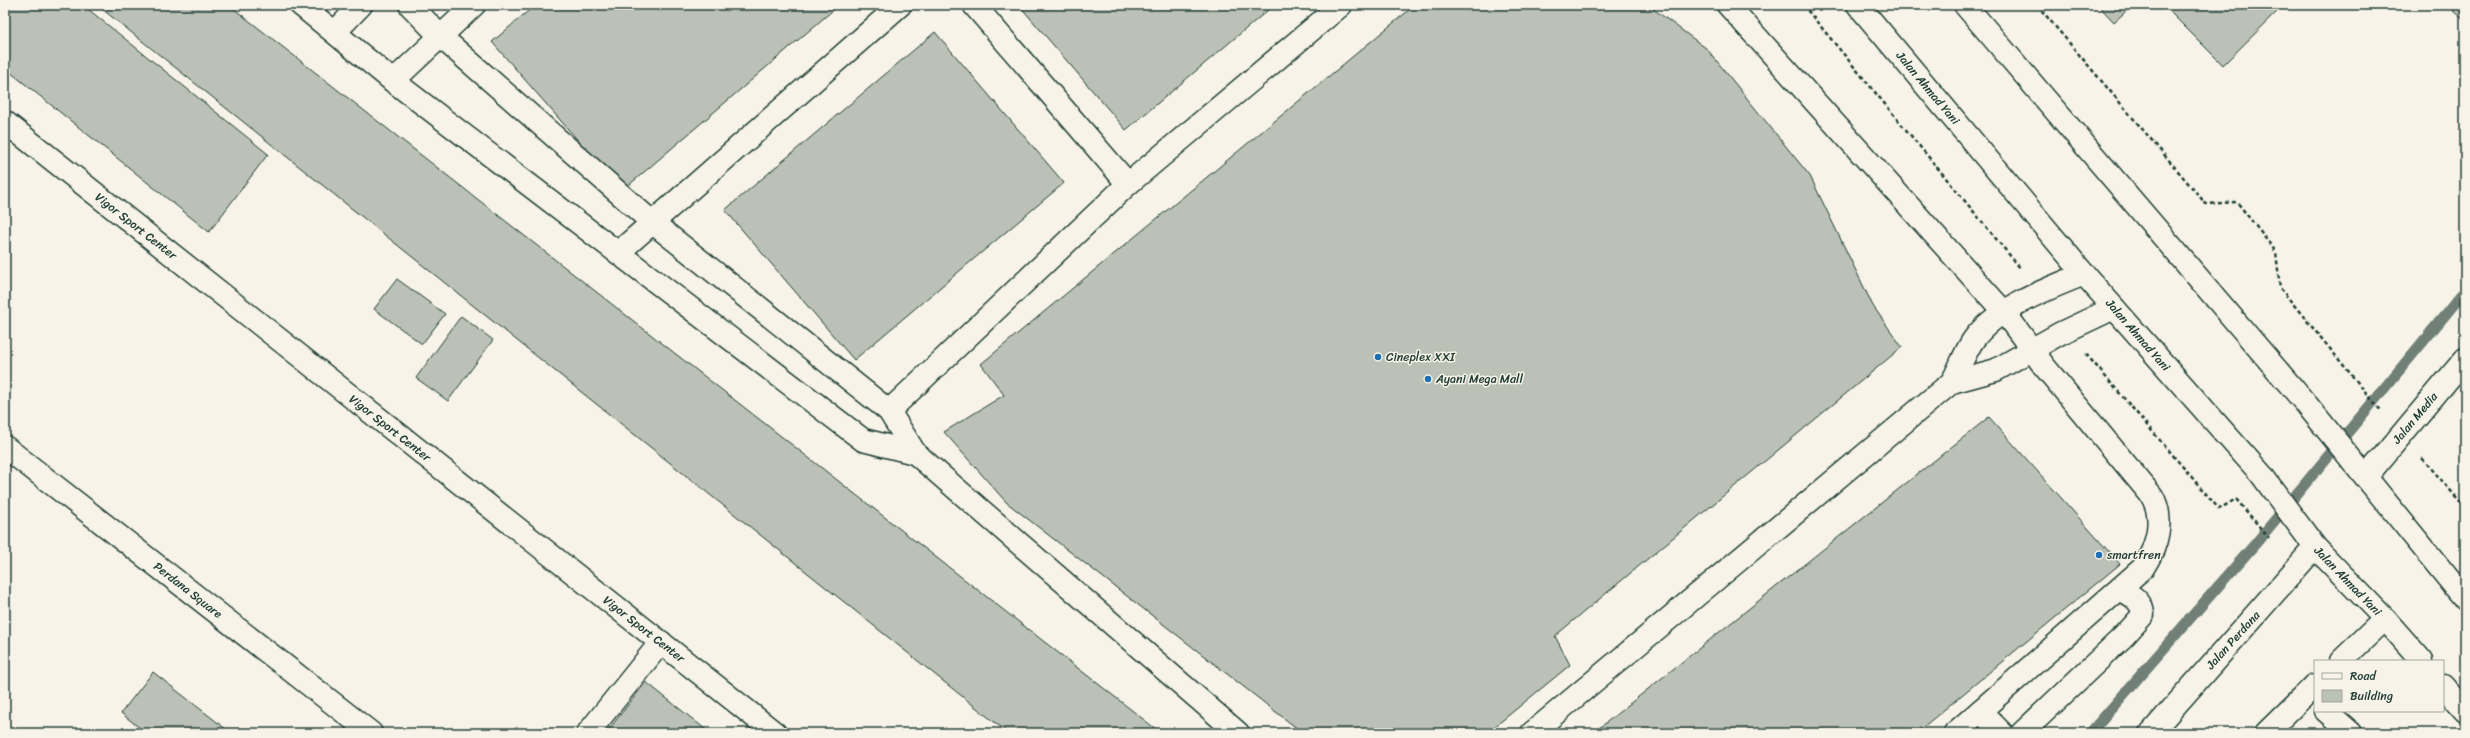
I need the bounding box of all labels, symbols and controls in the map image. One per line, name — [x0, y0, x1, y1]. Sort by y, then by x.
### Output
street label: Jalan Ahmad Yani — [1890, 45, 1966, 130]
street label: Vigor Sport Center — [90, 187, 183, 266]
street label: Jalan Ahmad Yani — [2099, 293, 2177, 377]
place label: Cineplex XXI — [1386, 346, 1456, 368]
marker: Cineplex XXI — [1373, 352, 1383, 362]
place label: Ayani Mega Mall — [1435, 368, 1524, 390]
marker: Ayani Mega Mall — [1423, 374, 1433, 384]
street label: Jalan Media — [2386, 386, 2444, 450]
street label: Vigor Sport Center — [344, 389, 437, 468]
street label: Jalan Ahmad Yani — [2308, 540, 2388, 622]
place label: smartfren — [2106, 544, 2161, 566]
marker: smartfren — [2094, 550, 2104, 560]
street label: Perdana Square — [149, 556, 228, 624]
street label: Vigor Sport Center — [598, 590, 691, 669]
street label: Jalan Perdana — [2200, 605, 2266, 675]
legend — [2314, 660, 2444, 712]
text: Road — [2350, 665, 2377, 687]
text: Building — [2350, 685, 2393, 707]

